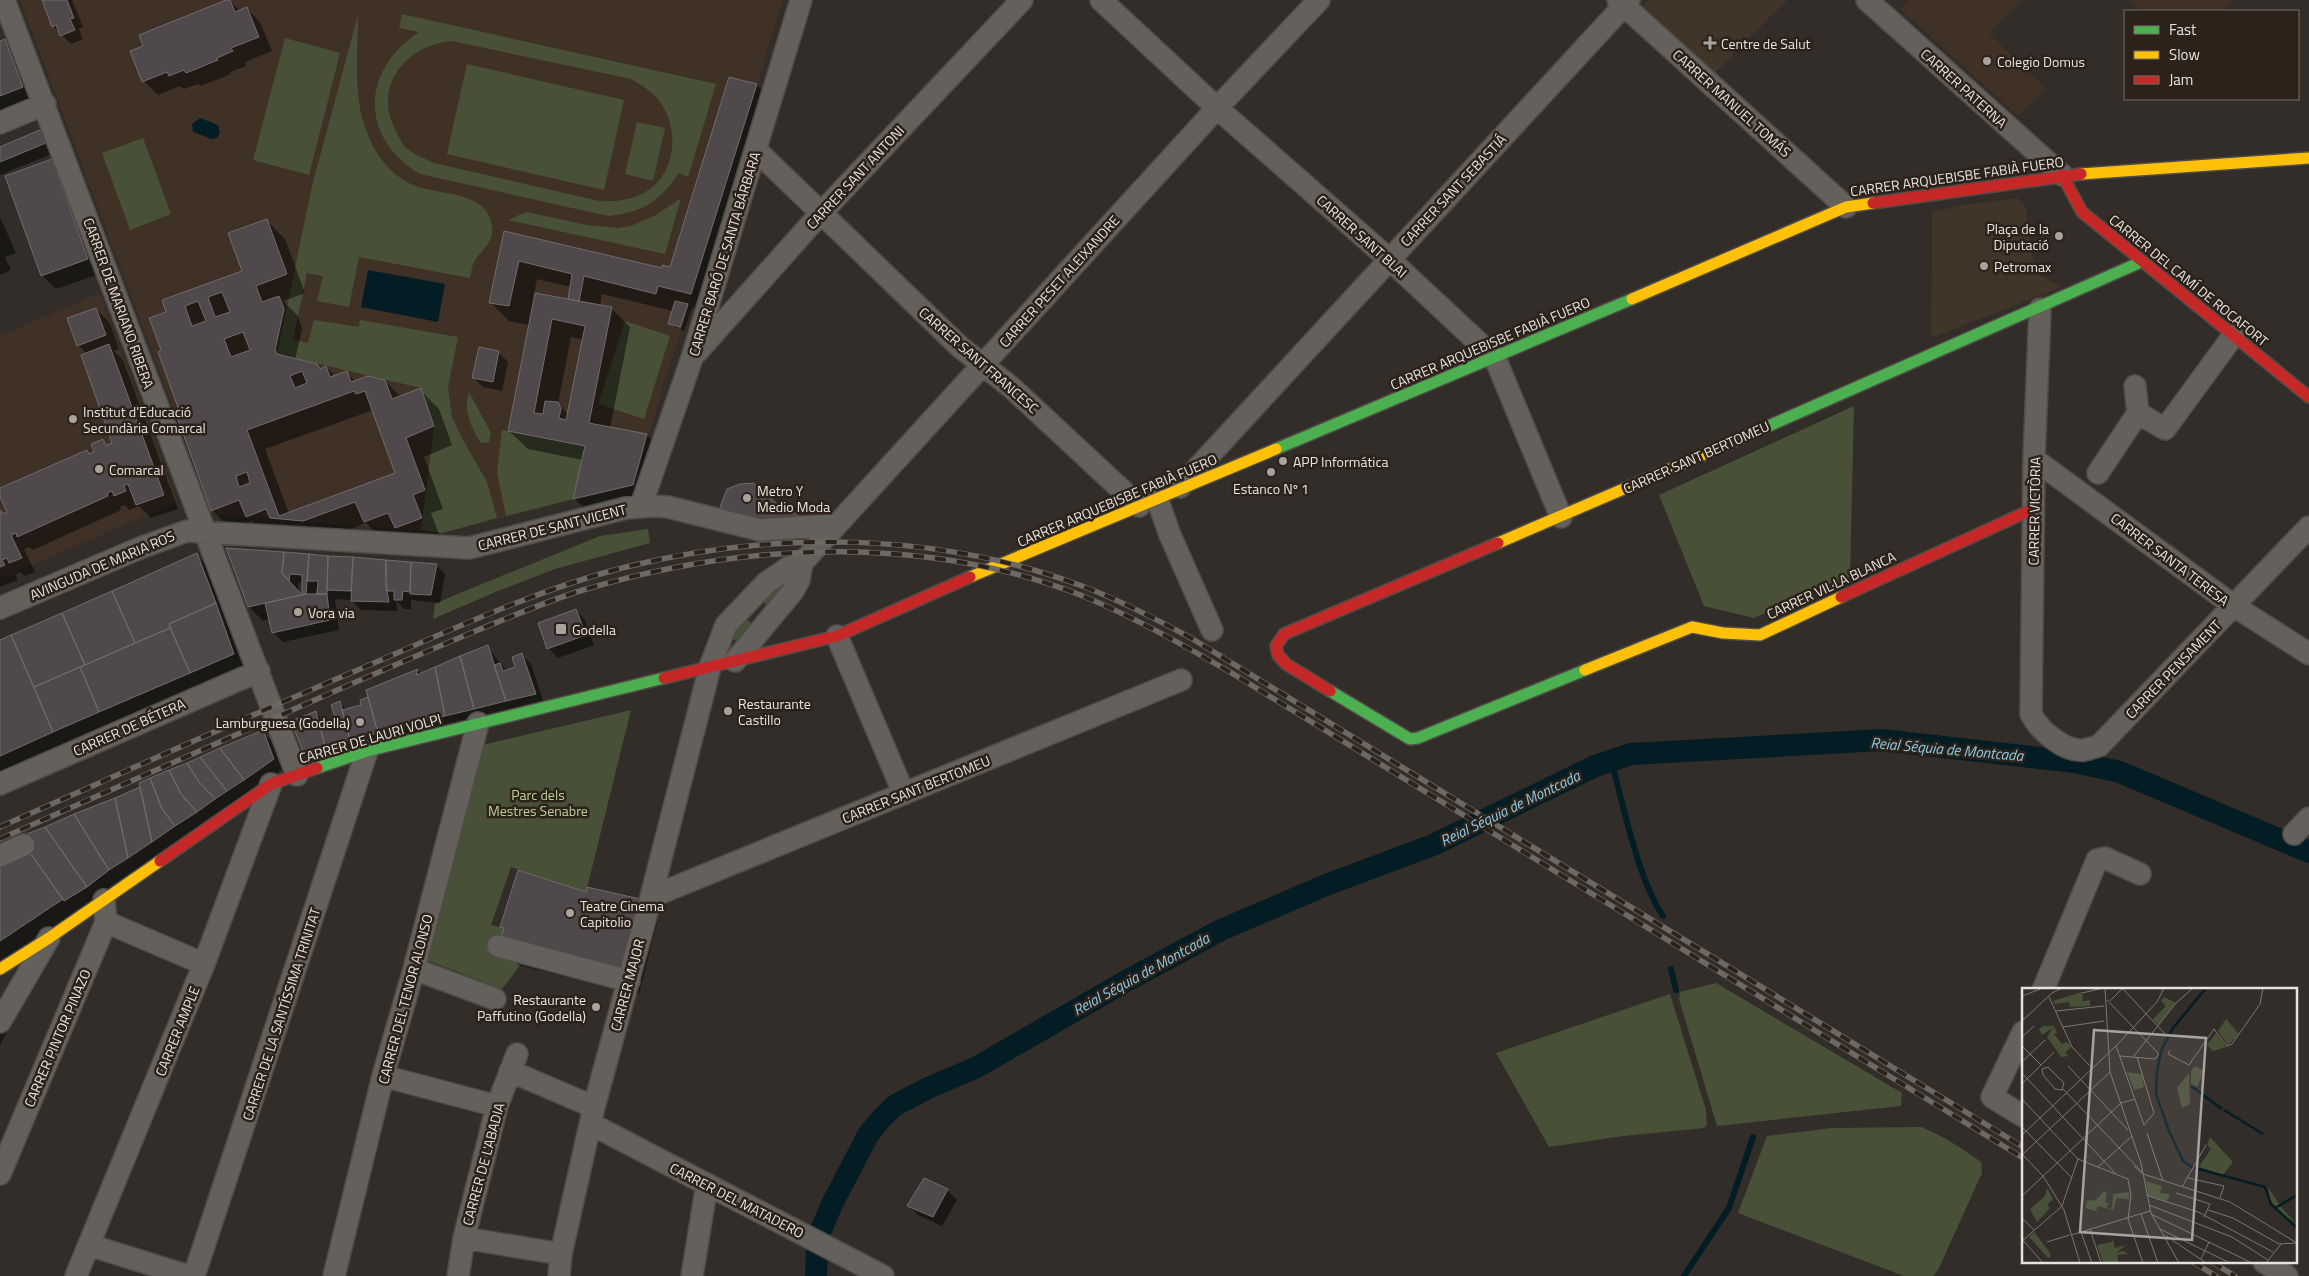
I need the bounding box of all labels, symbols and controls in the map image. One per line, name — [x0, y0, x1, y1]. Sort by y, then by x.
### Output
legend — [2124, 10, 2299, 100]
text: Fast — [2169, 18, 2197, 41]
place label: Centre de Salut — [1721, 33, 1811, 54]
marker: Centre de Salut — [1703, 36, 1717, 50]
street label: CARRER PATERNA — [1916, 43, 2012, 133]
text: Slow — [2169, 43, 2200, 66]
street label: CARRER MANUEL TOMÁS — [1668, 44, 1796, 162]
place label: Colegio Domus — [1997, 51, 2085, 72]
marker: Colegio Domus — [1981, 55, 1993, 67]
text: Jam — [2169, 68, 2193, 91]
street label: CARRER SANT ANTONI — [801, 120, 909, 234]
street label: CARRER SANT SEBASTIÁ — [1395, 129, 1511, 251]
street label: CARRER BARÓ DE SANTA BÁRBARA — [683, 149, 765, 359]
street label: CARRER ARQUEBISBE FABIÀ FUERO — [1849, 151, 2065, 201]
street label: CARRER SANT BLAI — [1312, 190, 1412, 282]
street label: CARRER DEL CAMÍ DE ROCAFORT — [2105, 209, 2274, 351]
street label: CARRER PESET ALEIXANDRE — [994, 210, 1124, 352]
street label: CARRER DE MARIANO RIBERA — [78, 215, 160, 392]
place label: Plaça de la Diputació — [1986, 218, 2049, 255]
marker: Plaça de la Diputació — [2053, 230, 2065, 242]
place label: Petromax — [1994, 256, 2052, 277]
marker: Petromax — [1978, 260, 1990, 272]
street label: CARRER ARQUEBISBE FABIÀ FUERO — [1387, 291, 1593, 395]
street label: CARRER SANT FRANCESC — [915, 302, 1044, 418]
place label: Institut d'Educació Secundària Comarcal — [83, 401, 206, 438]
marker: Institut d'Educació Secundària Comarcal — [67, 413, 79, 425]
street label: CARRER SANT BERTOMEU — [1620, 415, 1772, 499]
street label: CARRER ARQUEBISBE FABIÀ FUERO — [1014, 448, 1220, 552]
place label: APP Informática — [1293, 451, 1389, 472]
marker: APP Informática — [1277, 455, 1289, 467]
street label: CARRER VICTÒRIA — [2023, 456, 2045, 565]
place label: Comarcal — [109, 459, 164, 480]
marker: Comarcal — [93, 463, 105, 475]
marker: Estanco Nº 1 — [1265, 466, 1277, 478]
place label: Estanco Nº 1 — [1233, 478, 1309, 499]
place label: Metro Y Medio Moda — [757, 480, 830, 517]
marker: Metro Y Medio Moda — [741, 492, 753, 504]
street label: CARRER DE SANT VICENT — [476, 498, 629, 556]
street label: CARRER SANTA TERESA — [2106, 508, 2234, 611]
street label: AVINGUDA DE MARIA ROS — [26, 525, 178, 605]
street label: CARRER VIL·LA BLANCA — [1763, 546, 1900, 624]
place label: Vora via — [308, 602, 355, 623]
marker: Vora via — [292, 606, 304, 618]
street label: CARRER PENSAMENT — [2120, 614, 2226, 723]
place label: Godella — [572, 619, 616, 640]
marker: Godella — [554, 622, 568, 636]
street label: CARRER DE BÉTERA — [70, 693, 189, 761]
place label: Restaurante Castillo — [738, 693, 811, 730]
marker: Restaurante Castillo — [722, 705, 734, 717]
street label: CARRER DE LAURI VOLPI — [296, 708, 444, 768]
place label: Lamburguesa (Godella) — [216, 712, 350, 733]
marker: Lamburguesa (Godella) — [354, 716, 366, 728]
water label: Reial Séquia de Montcada — [1870, 731, 2026, 767]
street label: CARRER SANT BERTOMEU — [839, 750, 993, 828]
water label: Reial Séquia de Montcada — [1436, 763, 1585, 852]
park label: Parc dels Mestres Senabre — [488, 784, 588, 821]
place label: Teatre Cinema Capitolio — [580, 895, 664, 932]
street label: CARRER DE LA SANTÍSSIMA TRINITAT — [237, 904, 326, 1123]
marker: Teatre Cinema Capitolio — [564, 907, 576, 919]
street label: CARRER DEL TENOR ALONSO — [372, 912, 438, 1086]
water label: Reial Séquia de Montcada — [1068, 926, 1215, 1021]
street label: CARRER MAJOR — [605, 937, 649, 1033]
street label: CARRER PINTOR PINAZO — [18, 966, 96, 1110]
street label: CARRER AMPLE — [149, 983, 205, 1079]
inset map — [2022, 988, 2296, 1264]
place label: Restaurante Paffutino (Godella) — [477, 989, 586, 1026]
marker: Restaurante Paffutino (Godella) — [590, 1001, 602, 1013]
street label: CARRER DE L'ABADIA — [457, 1100, 510, 1228]
street label: CARRER DEL MATADERO — [666, 1157, 808, 1243]

